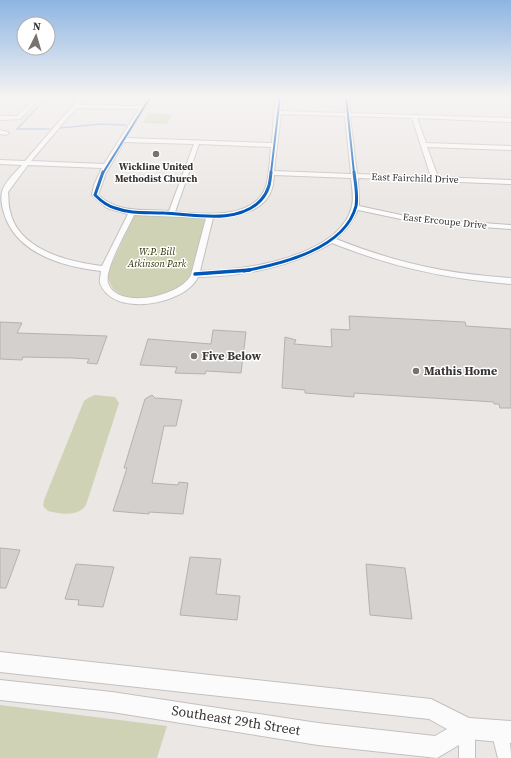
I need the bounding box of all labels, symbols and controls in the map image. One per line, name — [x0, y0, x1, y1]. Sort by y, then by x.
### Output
north arrow — [16, 16, 56, 56]
text: N — [32, 19, 41, 34]
marker: Wickline United Methodist Church — [151, 149, 161, 159]
place label: Wickline United Methodist Church — [115, 160, 197, 185]
street label: East Fairchild Drive — [371, 170, 459, 186]
street label: East Ercoupe Drive — [402, 210, 488, 232]
park label: W.P. Bill Atkinson Park — [127, 245, 187, 270]
place label: Five Below — [202, 348, 262, 364]
marker: Five Below — [189, 351, 199, 361]
place label: Mathis Home — [424, 363, 497, 379]
marker: Mathis Home — [411, 366, 421, 376]
street label: Southeast 29th Street — [170, 700, 302, 740]

